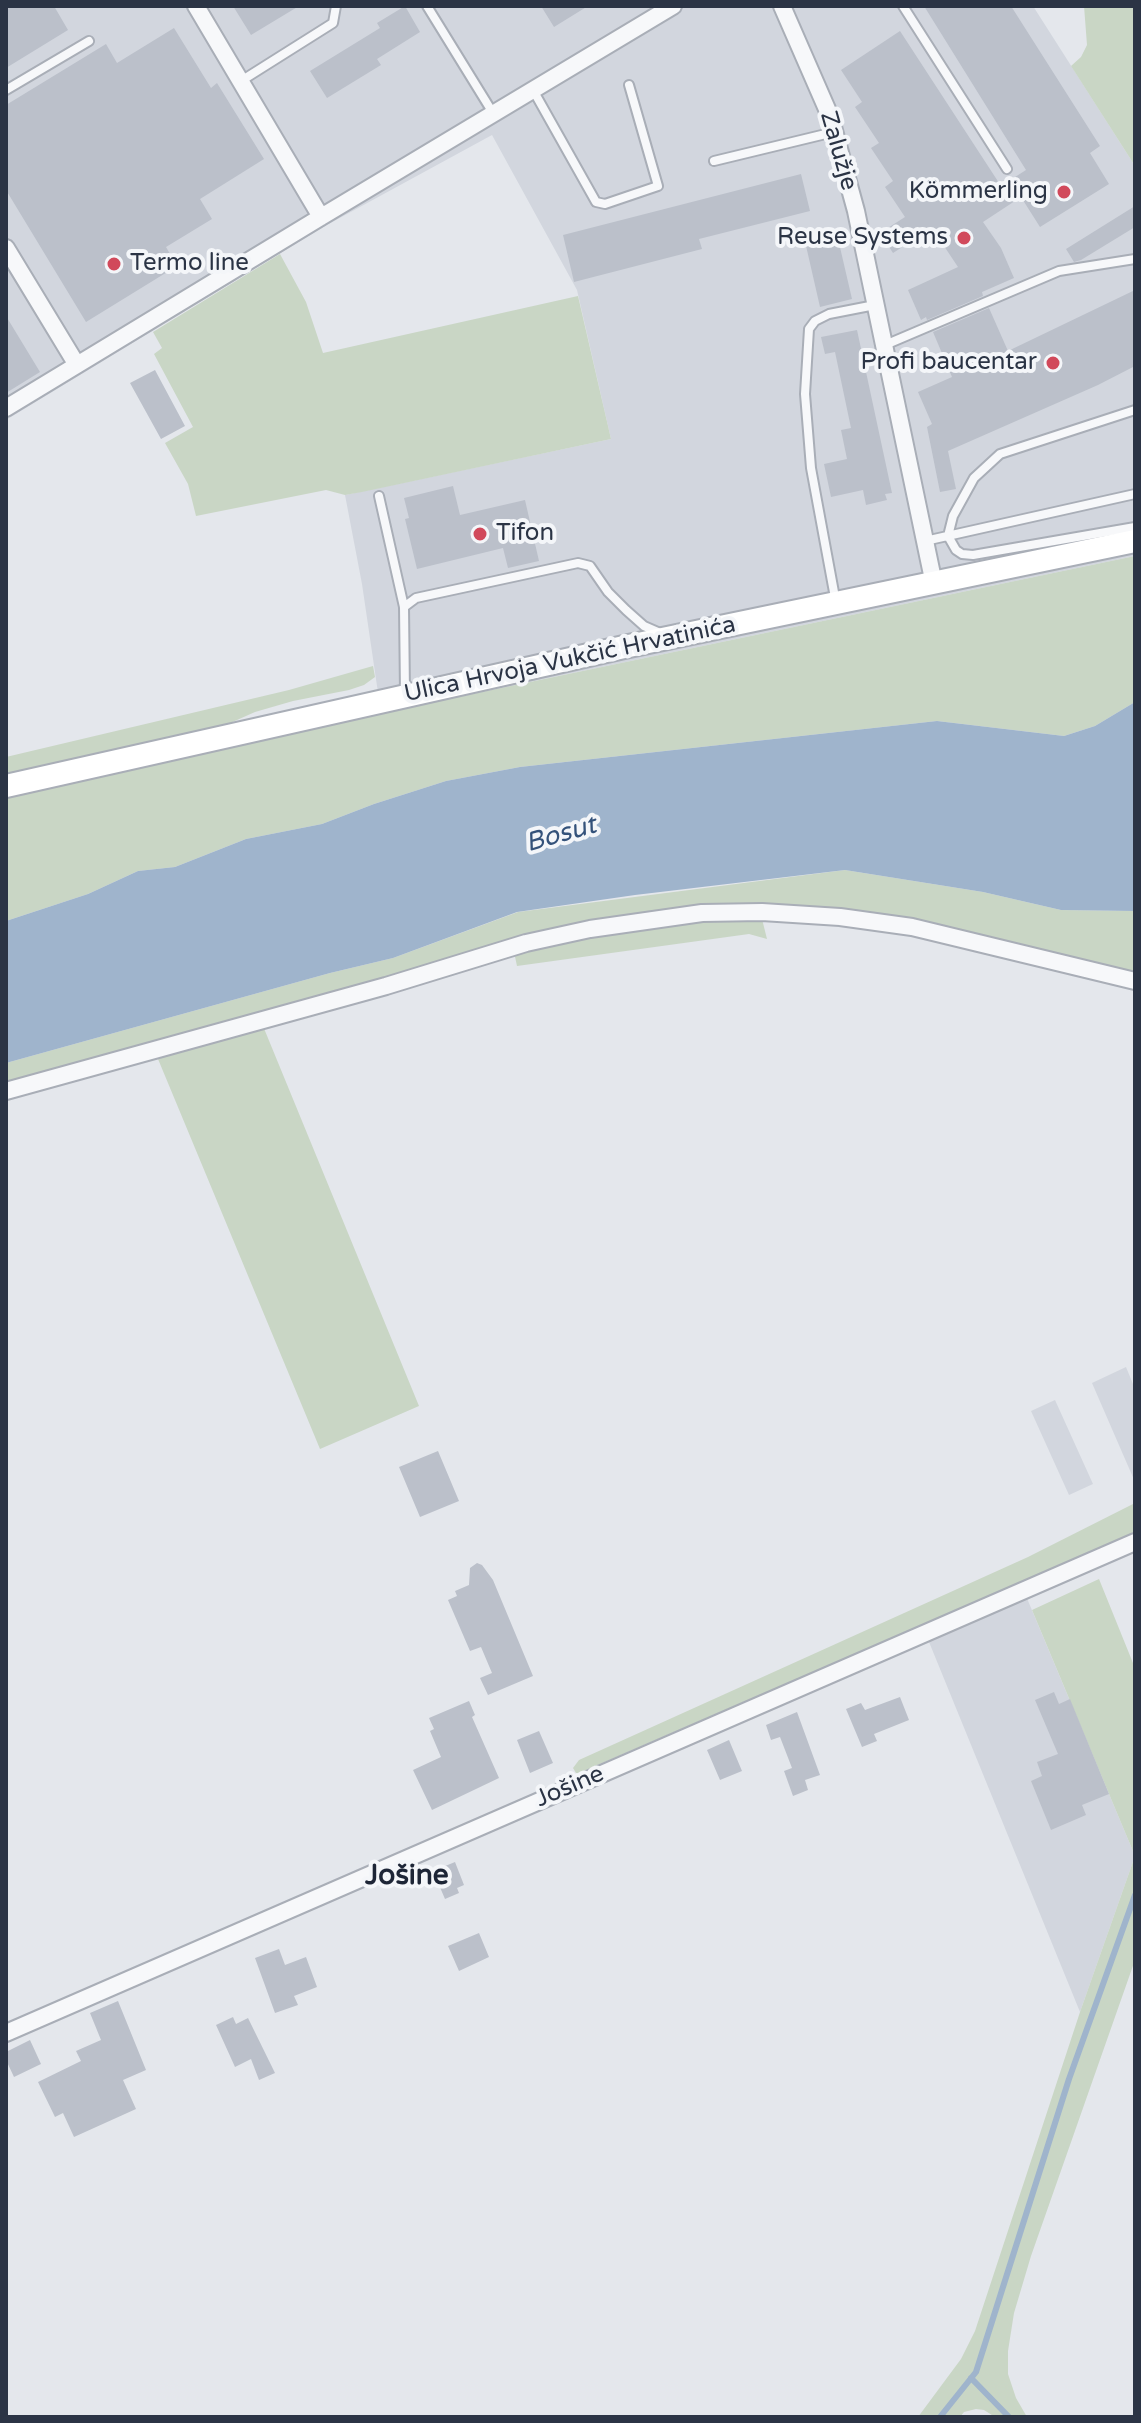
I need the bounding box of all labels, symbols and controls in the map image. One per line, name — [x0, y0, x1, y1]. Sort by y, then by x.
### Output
street label: Zalužje — [813, 108, 863, 194]
place label: Kömmerling — [909, 178, 1048, 206]
marker: Kömmerling — [1055, 183, 1073, 201]
place label: Reuse Systems — [777, 224, 948, 252]
marker: Reuse Systems — [955, 229, 973, 247]
place label: Termo line — [130, 250, 249, 278]
marker: Termo line — [105, 255, 123, 273]
place label: Profi baucentar — [861, 349, 1037, 377]
marker: Profi baucentar — [1044, 354, 1062, 372]
place label: Tifon — [496, 520, 554, 548]
marker: Tifon — [471, 525, 489, 543]
street label: Ulica Hrvoja Vukčić Hrvatinića — [402, 611, 738, 709]
water label: Bosut — [522, 810, 600, 860]
street label: Jošine — [531, 1760, 609, 1814]
district label: Jošine — [365, 1860, 449, 1894]

